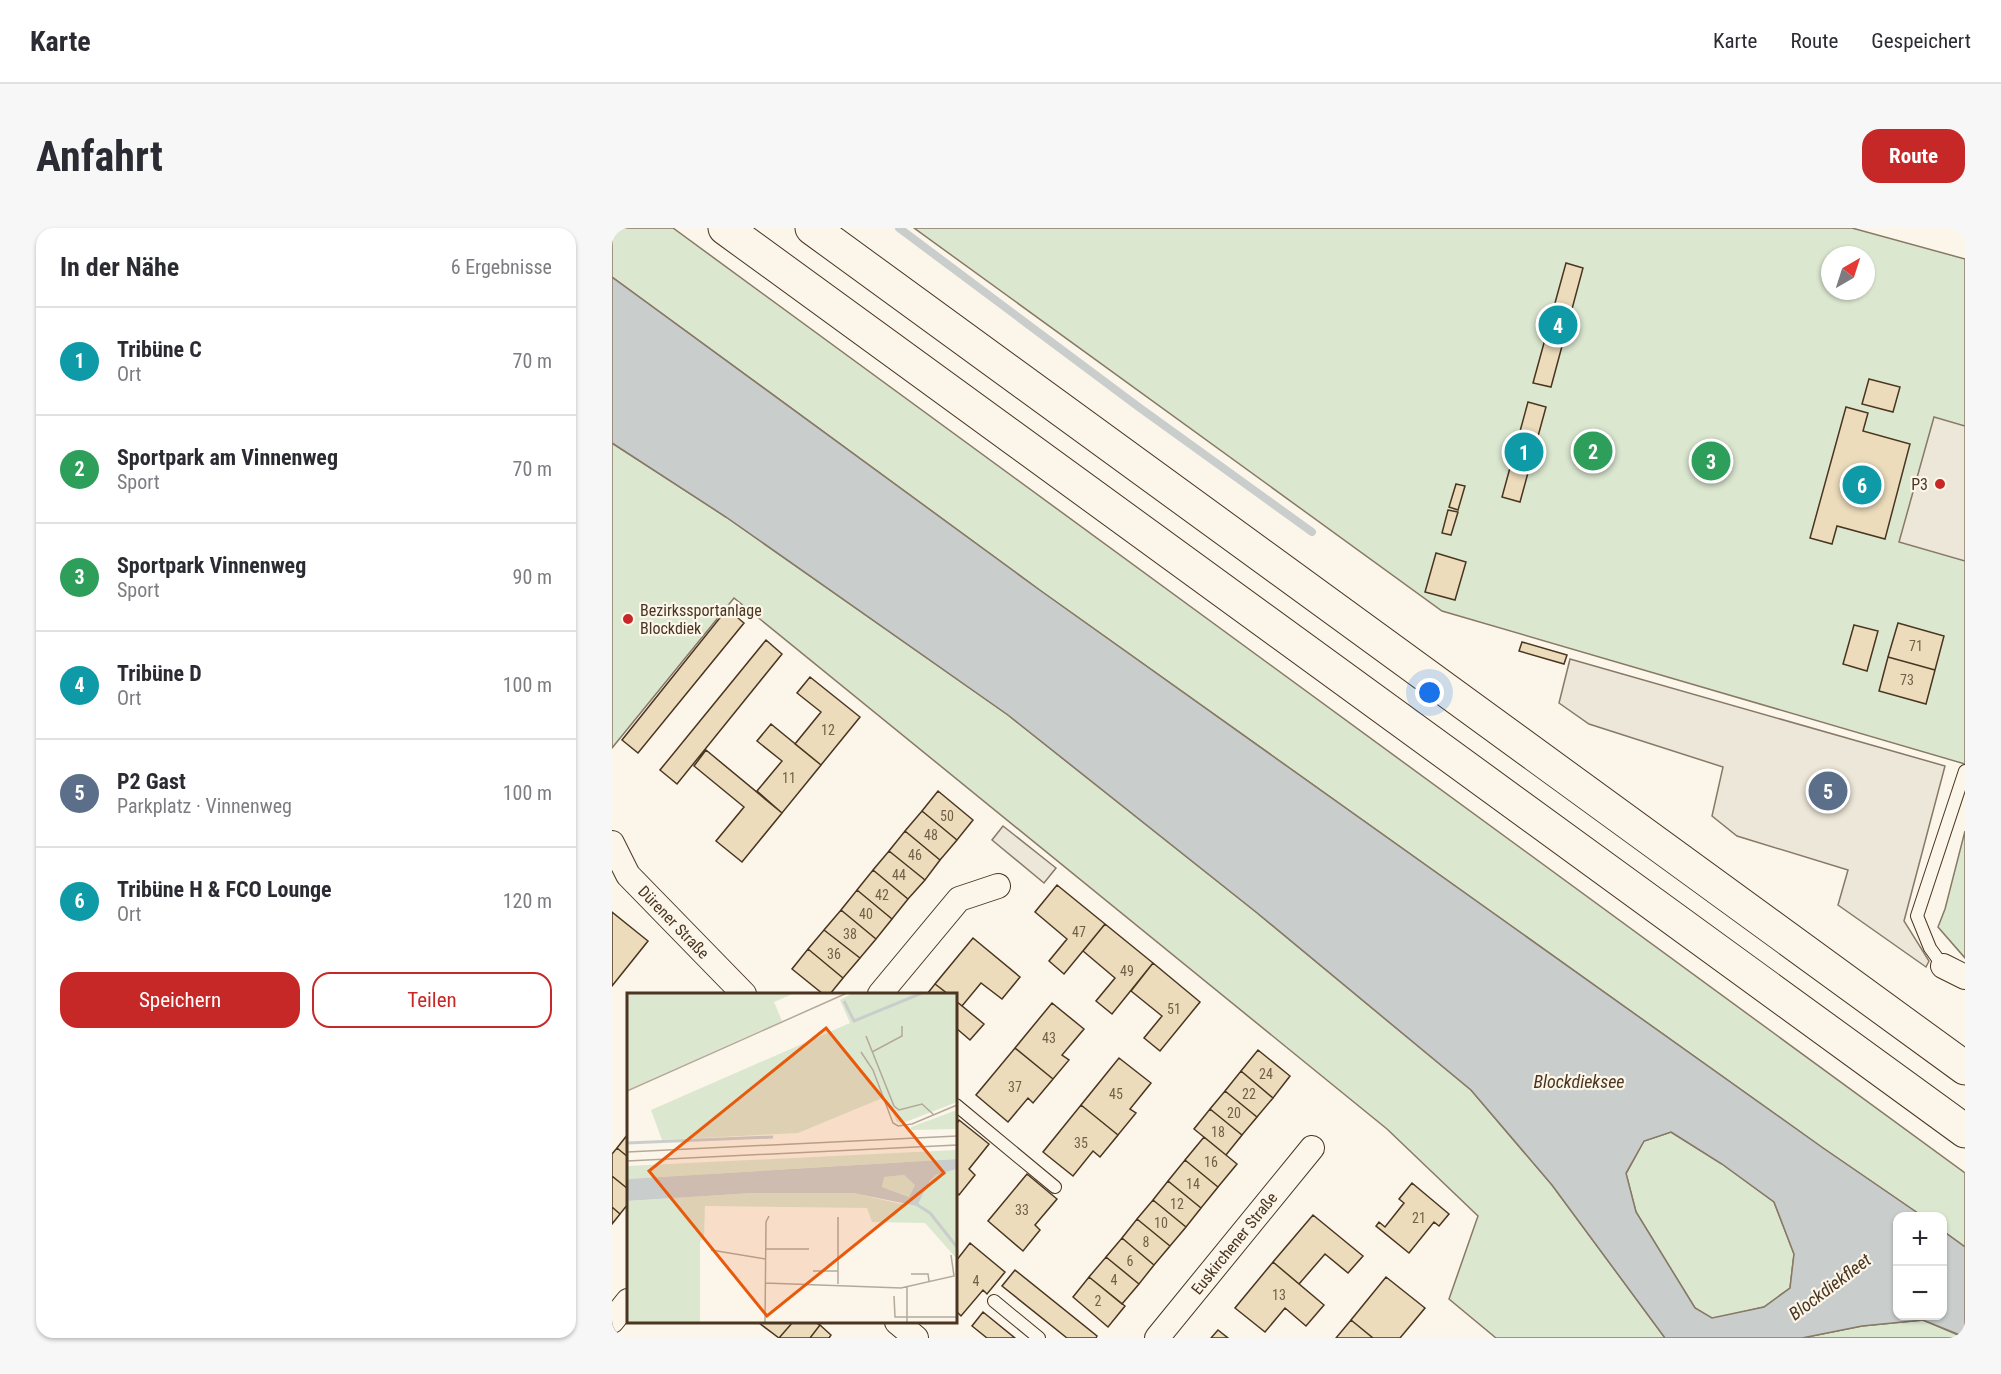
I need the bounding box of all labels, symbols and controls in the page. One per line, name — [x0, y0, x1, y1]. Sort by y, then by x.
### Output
text: Karte — [30, 25, 91, 58]
text: Karte — [1713, 29, 1757, 53]
text: Route — [1790, 29, 1838, 53]
text: Gespeichert — [1871, 29, 1971, 53]
button: Route — [1862, 129, 1965, 183]
text: Anfahrt — [36, 132, 163, 181]
north arrow — [1821, 246, 1875, 300]
text: In der Nähe — [60, 252, 179, 282]
text: 6 Ergebnisse — [451, 255, 552, 279]
pin: 4 — [1538, 302, 1578, 348]
text: Tribüne C — [117, 337, 202, 362]
text: 1 — [74, 349, 85, 373]
text: 70 m — [513, 349, 552, 373]
text: Ort — [117, 362, 142, 386]
pin: 2 — [1574, 428, 1612, 474]
pin: 1 — [1504, 430, 1544, 474]
pin: 3 — [1692, 438, 1730, 484]
text: Sportpark am Vinnenweg — [117, 445, 338, 470]
text: 2 — [74, 457, 85, 481]
text: 70 m — [513, 457, 552, 481]
pin: 6 — [1842, 462, 1882, 508]
text: Sport — [117, 470, 160, 494]
place label: P3 — [1911, 475, 1928, 494]
marker: P3 — [1933, 477, 1947, 491]
text: Sportpark Vinnenweg — [117, 553, 306, 578]
text: 3 — [74, 565, 85, 589]
text: 90 m — [513, 565, 552, 589]
text: Sport — [117, 578, 160, 602]
place label: Bezirkssportanlage Blockdiek — [640, 601, 762, 638]
marker: Bezirkssportanlage Blockdiek — [621, 612, 635, 626]
house number: 71 — [1909, 638, 1923, 654]
text: Tribüne D — [117, 661, 202, 686]
house number: 73 — [1900, 672, 1914, 688]
text: 4 — [74, 673, 85, 697]
text: 100 m — [503, 673, 552, 697]
your location — [1415, 678, 1444, 707]
text: Ort — [117, 686, 142, 710]
house number: 12 — [821, 722, 835, 738]
pin: 5 — [1808, 768, 1848, 814]
text: P2 Gast — [117, 769, 186, 794]
house number: 11 — [782, 770, 796, 786]
text: 5 — [74, 781, 85, 805]
text: 100 m — [503, 781, 552, 805]
text: Parkplatz · Vinnenweg — [117, 794, 292, 818]
house number: 50 — [940, 808, 954, 824]
house number: 48 — [924, 827, 938, 843]
house number: 46 — [908, 847, 922, 863]
house number: 44 — [892, 867, 906, 883]
text: Tribüne H & FCO Lounge — [117, 877, 332, 902]
street label: Dürener Straße — [634, 882, 713, 963]
house number: 42 — [875, 887, 889, 903]
text: 6 — [74, 889, 85, 913]
text: 120 m — [503, 889, 552, 913]
text: Ort — [117, 902, 142, 926]
house number: 40 — [859, 906, 873, 922]
house number: 47 — [1072, 924, 1086, 940]
house number: 38 — [843, 926, 857, 942]
house number: 36 — [827, 946, 841, 962]
house number: 49 — [1120, 963, 1134, 979]
button: Speichern — [60, 972, 300, 1028]
button: Teilen — [312, 972, 552, 1028]
inset map — [627, 993, 957, 1323]
house number: 51 — [1167, 1001, 1181, 1017]
house number: 43 — [1042, 1030, 1056, 1046]
house number: 24 — [1259, 1066, 1273, 1082]
water label: Blockdieksee — [1533, 1071, 1625, 1092]
house number: 37 — [1008, 1079, 1022, 1095]
house number: 45 — [1109, 1086, 1123, 1102]
house number: 22 — [1242, 1086, 1256, 1102]
house number: 20 — [1227, 1105, 1241, 1121]
house number: 18 — [1211, 1124, 1225, 1140]
house number: 35 — [1074, 1135, 1088, 1151]
house number: 16 — [1204, 1154, 1218, 1170]
house number: 14 — [1186, 1176, 1200, 1192]
street label: Euskirchener Straße — [1187, 1188, 1281, 1298]
house number: 12 — [1170, 1196, 1184, 1212]
house number: 33 — [1015, 1202, 1029, 1218]
house number: 21 — [1412, 1210, 1426, 1226]
map controls — [1893, 1212, 1947, 1320]
button: + — [1893, 1212, 1947, 1266]
house number: 10 — [1154, 1215, 1168, 1231]
house number: 8 — [1143, 1234, 1150, 1250]
water label: Blockdiekfleet — [1785, 1248, 1875, 1324]
house number: 6 — [1127, 1253, 1134, 1269]
button: − — [1893, 1266, 1947, 1320]
house number: 4 — [1111, 1272, 1118, 1288]
house number: 4 — [973, 1273, 980, 1289]
house number: 13 — [1272, 1287, 1286, 1303]
house number: 2 — [1095, 1293, 1102, 1309]

